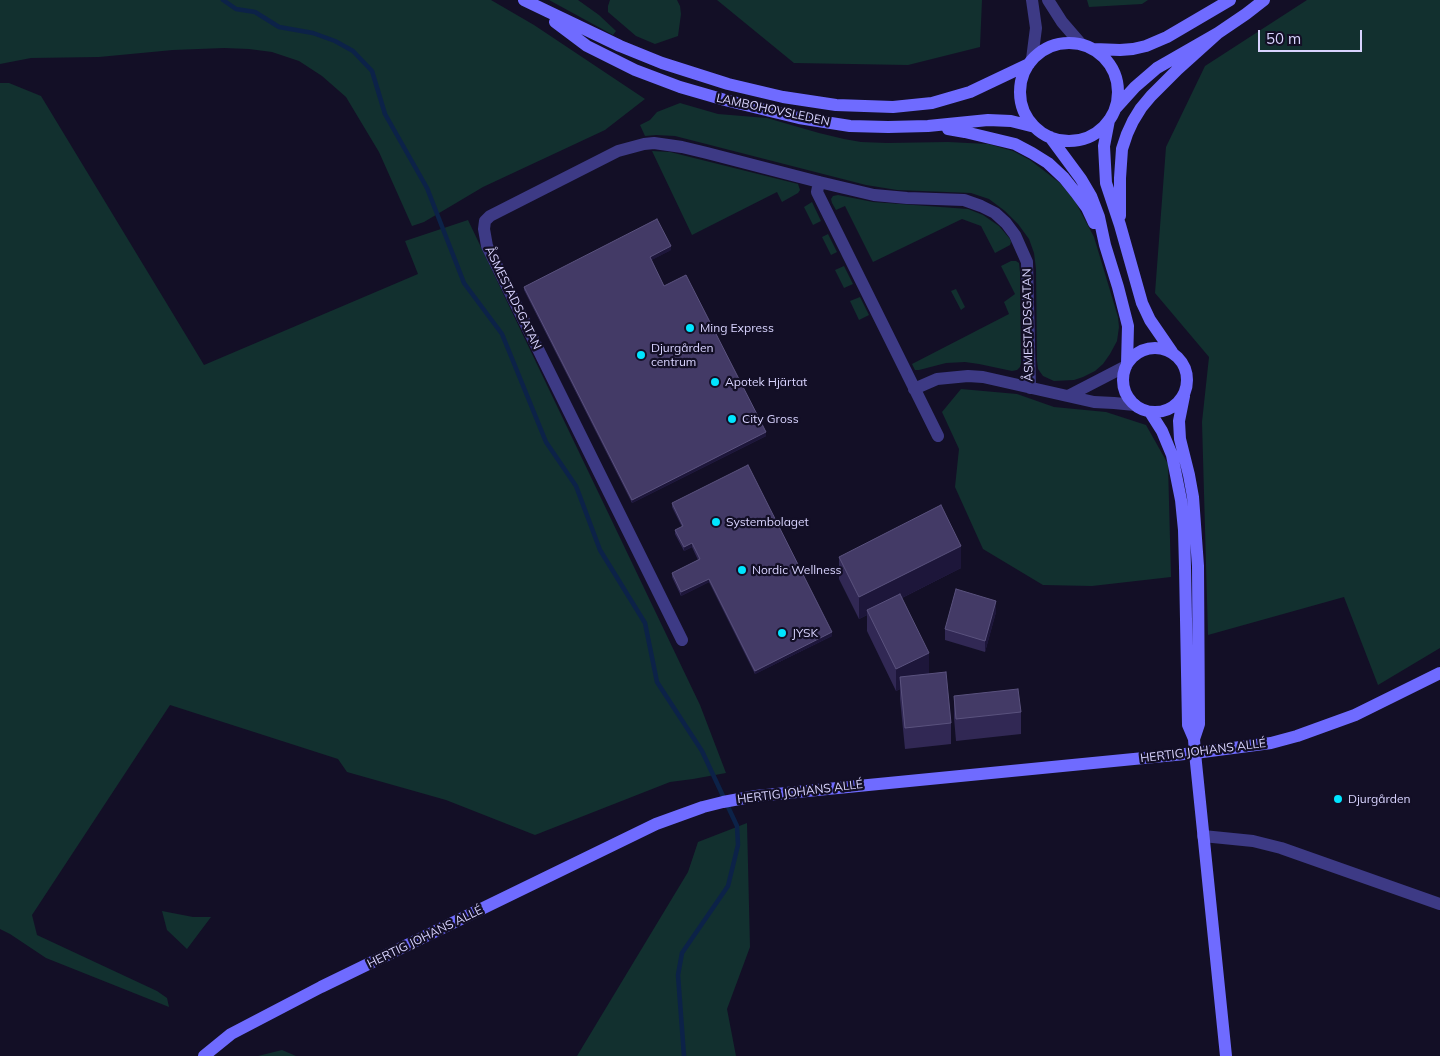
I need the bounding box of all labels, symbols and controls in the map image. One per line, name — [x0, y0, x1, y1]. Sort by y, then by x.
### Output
scale bar — [1260, 20, 1364, 52]
text: 50 m — [1266, 29, 1301, 48]
street label: LAMBOHOVSLEDEN — [715, 91, 831, 129]
street label: ÅSMESTADSGATAN — [482, 244, 544, 352]
street label: ÅSMESTADSGATAN — [1020, 268, 1036, 382]
place label: Ming Express — [700, 321, 774, 335]
marker: Ming Express — [684, 322, 696, 334]
place label: Djurgården centrum — [651, 341, 713, 369]
marker: Djurgården centrum — [635, 349, 647, 361]
place label: Apotek Hjärtat — [725, 375, 807, 389]
marker: Apotek Hjärtat — [709, 376, 721, 388]
place label: City Gross — [742, 412, 799, 426]
marker: City Gross — [726, 413, 738, 425]
place label: Systembolaget — [726, 515, 809, 529]
marker: Systembolaget — [710, 516, 722, 528]
place label: Nordic Wellness — [752, 563, 842, 577]
marker: Nordic Wellness — [736, 564, 748, 576]
place label: JYSK — [792, 626, 818, 640]
marker: JYSK — [776, 627, 788, 639]
street label: HERTIG JOHANS ALLÉ — [1139, 736, 1267, 766]
street label: HERTIG JOHANS ALLÉ — [736, 777, 864, 807]
place label: Djurgården — [1348, 792, 1410, 806]
marker: Djurgården — [1332, 793, 1344, 805]
street label: HERTIG JOHANS ALLÉ — [365, 903, 485, 971]

